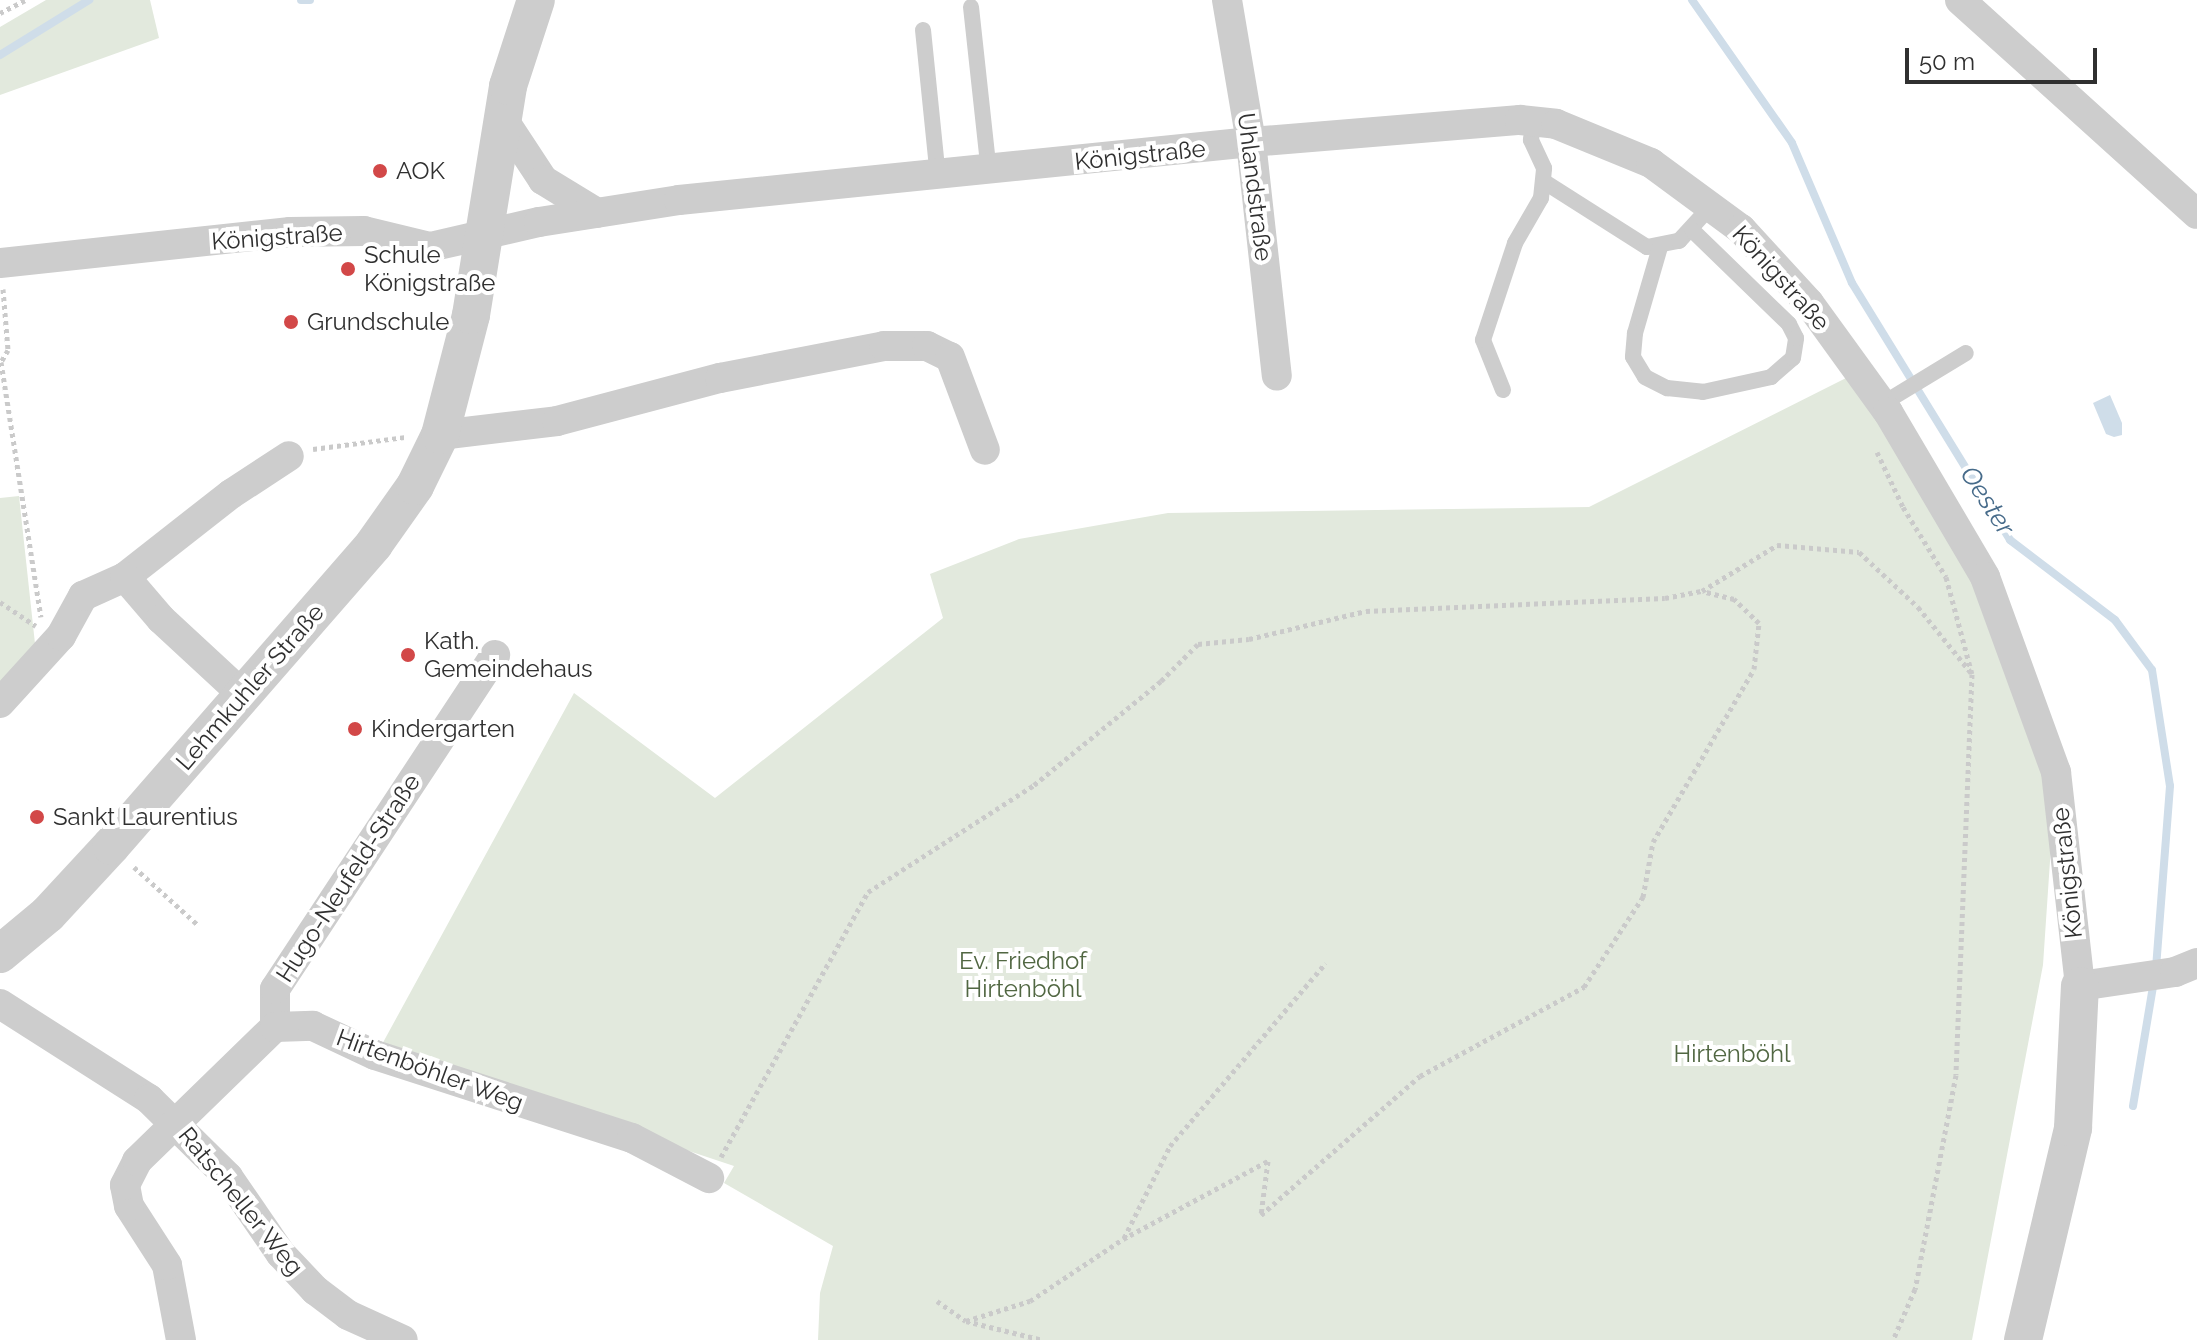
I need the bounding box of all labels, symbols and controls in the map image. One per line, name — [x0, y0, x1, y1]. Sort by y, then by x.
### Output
scale bar — [1909, 32, 2101, 82]
text: 50 m — [1919, 47, 1975, 76]
street label: Uhlandstraße — [1232, 111, 1278, 263]
street label: Königstraße — [1073, 134, 1207, 176]
place label: AOK — [396, 157, 445, 185]
marker: AOK — [371, 162, 389, 180]
street label: Königstraße — [210, 218, 344, 256]
street label: Königstraße — [1726, 220, 1836, 336]
place label: Schule Königstraße — [364, 241, 495, 297]
marker: Schule Königstraße — [339, 260, 357, 278]
place label: Grundschule — [307, 308, 449, 336]
marker: Grundschule — [282, 313, 300, 331]
water label: Oester — [1953, 461, 2021, 541]
street label: Lehmkuhler Straße — [170, 598, 330, 776]
place label: Kath. Gemeindehaus — [424, 627, 593, 683]
marker: Kath. Gemeindehaus — [399, 646, 417, 664]
place label: Kindergarten — [371, 715, 515, 743]
marker: Kindergarten — [346, 720, 364, 738]
street label: Hugo-Neufeld-Straße — [270, 769, 426, 987]
place label: Sankt Laurentius — [53, 803, 238, 831]
street label: Königstraße — [2046, 806, 2088, 940]
marker: Sankt Laurentius — [28, 808, 46, 826]
park label: Ev. Friedhof Hirtenböhl — [959, 947, 1087, 1003]
street label: Hirtenböhler Weg — [332, 1023, 528, 1117]
park label: Hirtenböhl — [1674, 1040, 1790, 1068]
street label: Ratscheller Weg — [172, 1121, 310, 1281]

